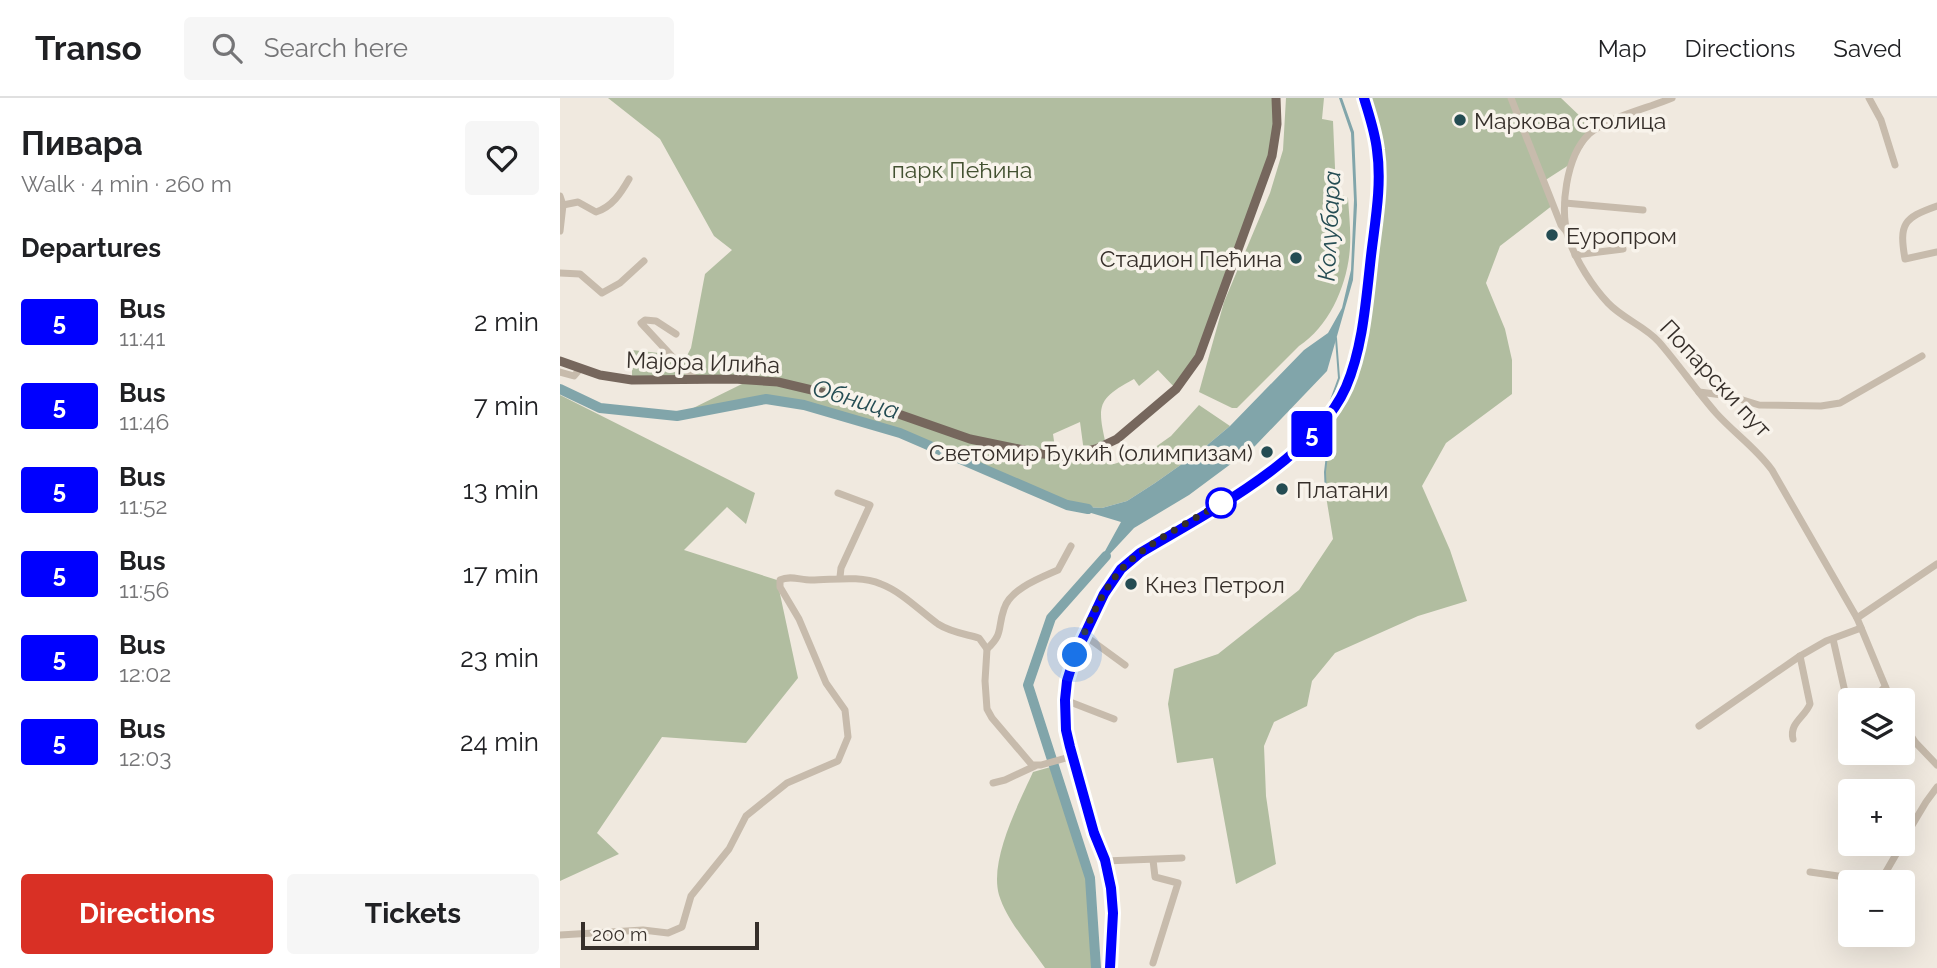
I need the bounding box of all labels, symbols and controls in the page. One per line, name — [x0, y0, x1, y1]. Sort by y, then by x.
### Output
search box — [184, 17, 674, 80]
text: Transo — [35, 29, 142, 68]
icon: search — [208, 29, 246, 67]
text: Search here — [264, 33, 408, 63]
text: Map — [1598, 34, 1647, 63]
text: Directions — [1685, 34, 1795, 63]
text: Saved — [1833, 34, 1902, 63]
place label: Маркова столица — [1474, 107, 1666, 134]
marker: Маркова столица — [1452, 112, 1468, 128]
button: heart — [465, 121, 539, 195]
text: Пивара — [21, 124, 143, 163]
park label: парк Пећина — [892, 156, 1032, 183]
text: Walk · 4 min · 260 m — [21, 170, 232, 197]
water label: Колубара — [1312, 170, 1346, 282]
place label: Еуропром — [1566, 222, 1677, 249]
marker: Еуропром — [1544, 227, 1560, 243]
text: Departures — [21, 233, 161, 263]
place label: Стадион Пећина — [1100, 245, 1282, 272]
marker: Стадион Пећина — [1288, 250, 1304, 266]
text: Bus — [119, 294, 166, 324]
text: 5 — [53, 307, 66, 336]
text: 2 min — [474, 307, 539, 337]
street label: Попарски пут — [1655, 314, 1777, 442]
text: 11:41 — [119, 324, 165, 351]
street label: Мајора Илића — [625, 346, 781, 378]
water label: Обница — [809, 373, 903, 425]
text: Bus — [119, 378, 166, 408]
text: 5 — [53, 391, 66, 420]
text: 7 min — [474, 391, 539, 421]
text: 11:46 — [119, 408, 169, 435]
line badge: 5 — [1289, 411, 1335, 457]
text: 5 — [1305, 419, 1319, 448]
place label: Светомир Ђукић (олимпизам) — [929, 439, 1253, 466]
marker: Светомир Ђукић (олимпизам) — [1259, 444, 1275, 460]
text: Bus — [119, 462, 166, 492]
text: 5 — [53, 475, 66, 504]
text: 13 min — [463, 475, 539, 505]
place label: Платани — [1296, 476, 1388, 503]
marker: Платани — [1274, 481, 1290, 497]
unlabelled marker — [1206, 488, 1236, 518]
text: 11:52 — [119, 492, 168, 519]
text: Bus — [119, 546, 166, 576]
text: 5 — [53, 559, 66, 588]
text: 17 min — [463, 559, 539, 589]
place label: Кнез Петрол — [1145, 571, 1285, 598]
text: 11:56 — [119, 576, 169, 603]
marker: Кнез Петрол — [1123, 576, 1139, 592]
text: Bus — [119, 630, 166, 660]
your location — [1057, 637, 1092, 672]
text: 5 — [53, 643, 66, 672]
text: 23 min — [460, 643, 539, 673]
text: 12:02 — [119, 660, 171, 687]
map controls — [1838, 688, 1915, 947]
button: layers — [1838, 688, 1915, 765]
text: Bus — [119, 714, 166, 744]
text: 5 — [53, 727, 66, 756]
text: 24 min — [460, 727, 539, 757]
text: 12:03 — [119, 744, 172, 771]
button: + — [1838, 779, 1915, 856]
button: − — [1838, 870, 1915, 947]
button: Directions — [21, 874, 273, 954]
button: Tickets — [287, 874, 539, 954]
scale bar — [581, 919, 760, 951]
text: 200 m — [592, 923, 647, 945]

